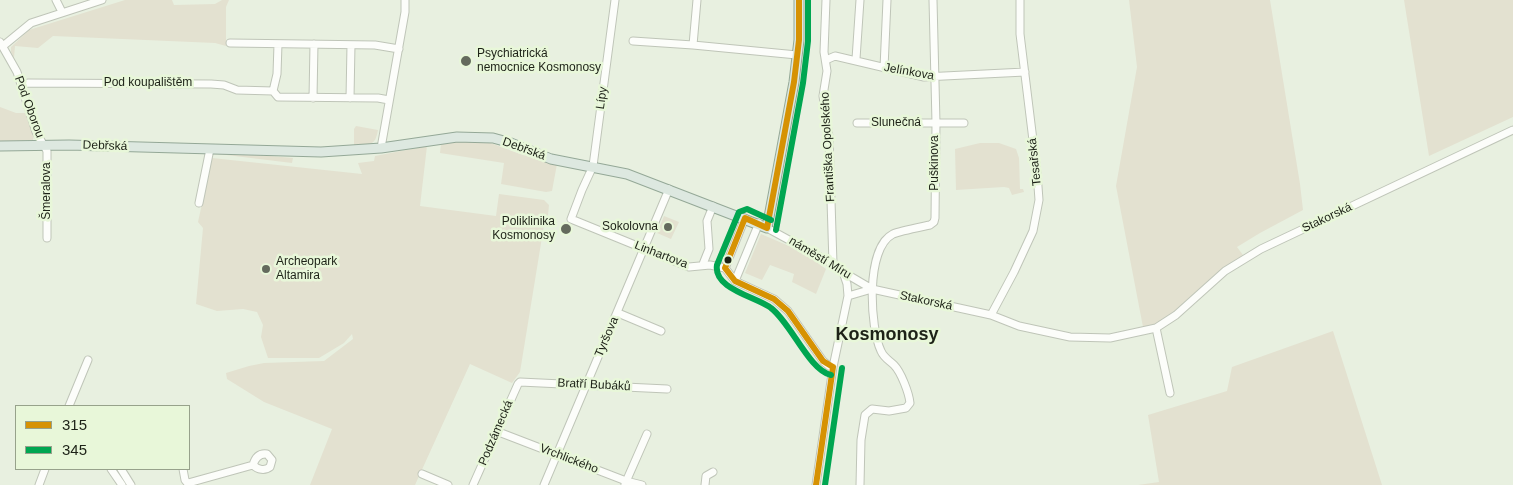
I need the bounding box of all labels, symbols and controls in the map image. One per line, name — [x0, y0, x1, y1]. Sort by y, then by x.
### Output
place label: Psychiatrická nemocnice Kosmonosy — [477, 47, 601, 75]
marker: Psychiatrická nemocnice Kosmonosy — [459, 54, 473, 68]
street label: Jelínkova — [883, 61, 935, 83]
street label: Pod Oborou — [11, 74, 47, 140]
street label: Pod koupalištěm — [104, 76, 192, 90]
street label: Lípy — [593, 86, 611, 110]
street label: Františka Opolského — [818, 92, 838, 202]
street label: Slunečná — [871, 116, 921, 130]
street label: Debřská — [501, 135, 547, 163]
street label: Puškinova — [928, 135, 942, 191]
street label: Tesařská — [1025, 137, 1045, 187]
street label: Debřská — [82, 138, 128, 154]
street label: Šmeralova — [40, 162, 54, 220]
street label: Stakorská — [1300, 200, 1354, 236]
place label: Poliklinika Kosmonosy — [492, 215, 555, 243]
place label: Sokolovna — [602, 220, 658, 234]
marker: Sokolovna — [662, 221, 674, 233]
marker: Poliklinika Kosmonosy — [559, 222, 573, 236]
street label: náměstí Míru — [786, 234, 854, 282]
street label: Linhartova — [632, 238, 690, 272]
place label: Archeopark Altamira — [276, 255, 337, 283]
unlabelled marker — [723, 255, 733, 265]
marker: Archeopark Altamira — [260, 263, 272, 275]
street label: Stakorská — [898, 288, 954, 314]
street label: Tyršova — [592, 315, 622, 359]
district label: Kosmonosy — [835, 324, 939, 346]
street label: Bratří Bubáků — [557, 376, 631, 394]
street label: Podzámecká — [476, 398, 516, 468]
legend — [15, 405, 190, 470]
text: 315 — [62, 416, 87, 433]
text: 345 — [62, 441, 87, 458]
street label: Vrchlického — [538, 441, 600, 477]

